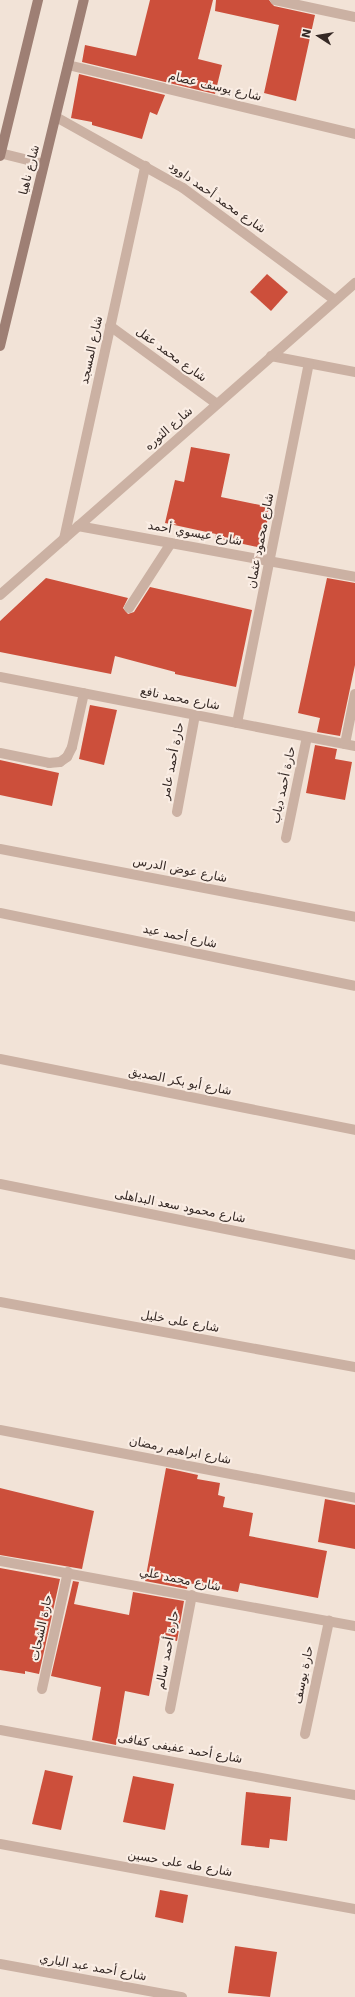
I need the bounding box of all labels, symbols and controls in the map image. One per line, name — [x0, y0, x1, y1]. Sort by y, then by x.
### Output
north arrow — [299, 16, 339, 56]
text: N — [299, 28, 314, 39]
street label: شارع يوسف عصام — [167, 69, 263, 105]
street label: شارع ناهيا — [17, 143, 43, 197]
street label: شارع محمد أحمد داوود — [166, 159, 268, 237]
street label: شارع المسجد — [78, 315, 106, 385]
street label: شارع محمد عقل — [133, 324, 209, 386]
street label: شارع الثوره — [142, 404, 196, 454]
street label: شارع محمود عثمان — [245, 492, 277, 590]
street label: شارع عيسوي أحمد — [147, 519, 243, 549]
street label: شارع محمد نافع — [139, 684, 221, 714]
street label: حارة أحمد عامر — [158, 721, 188, 801]
street label: حارة أحمد دياب — [269, 745, 299, 825]
street label: شارع عوض الدرس — [132, 854, 228, 886]
street label: شارع أحمد عيد — [142, 922, 218, 952]
street label: شارع أبو بكر الصديق — [127, 1065, 233, 1099]
street label: شارع محمود سعد البداهلى — [113, 1187, 247, 1227]
street label: شارع على خليل — [140, 1308, 220, 1336]
street label: شارع ابراهيم رمضان — [128, 1434, 232, 1468]
street label: شارع محمد علي — [138, 1565, 222, 1595]
street label: حارة الشحات — [28, 1594, 56, 1662]
street label: حارة أحمد سالم — [153, 1609, 183, 1691]
street label: حارة يوسف — [291, 1645, 317, 1705]
street label: شارع أحمد عفيفى كفافى — [117, 1731, 243, 1767]
street label: شارع طه على حسين — [127, 1848, 233, 1880]
street label: شارع أحمد عبد الباري — [38, 1951, 148, 1985]

